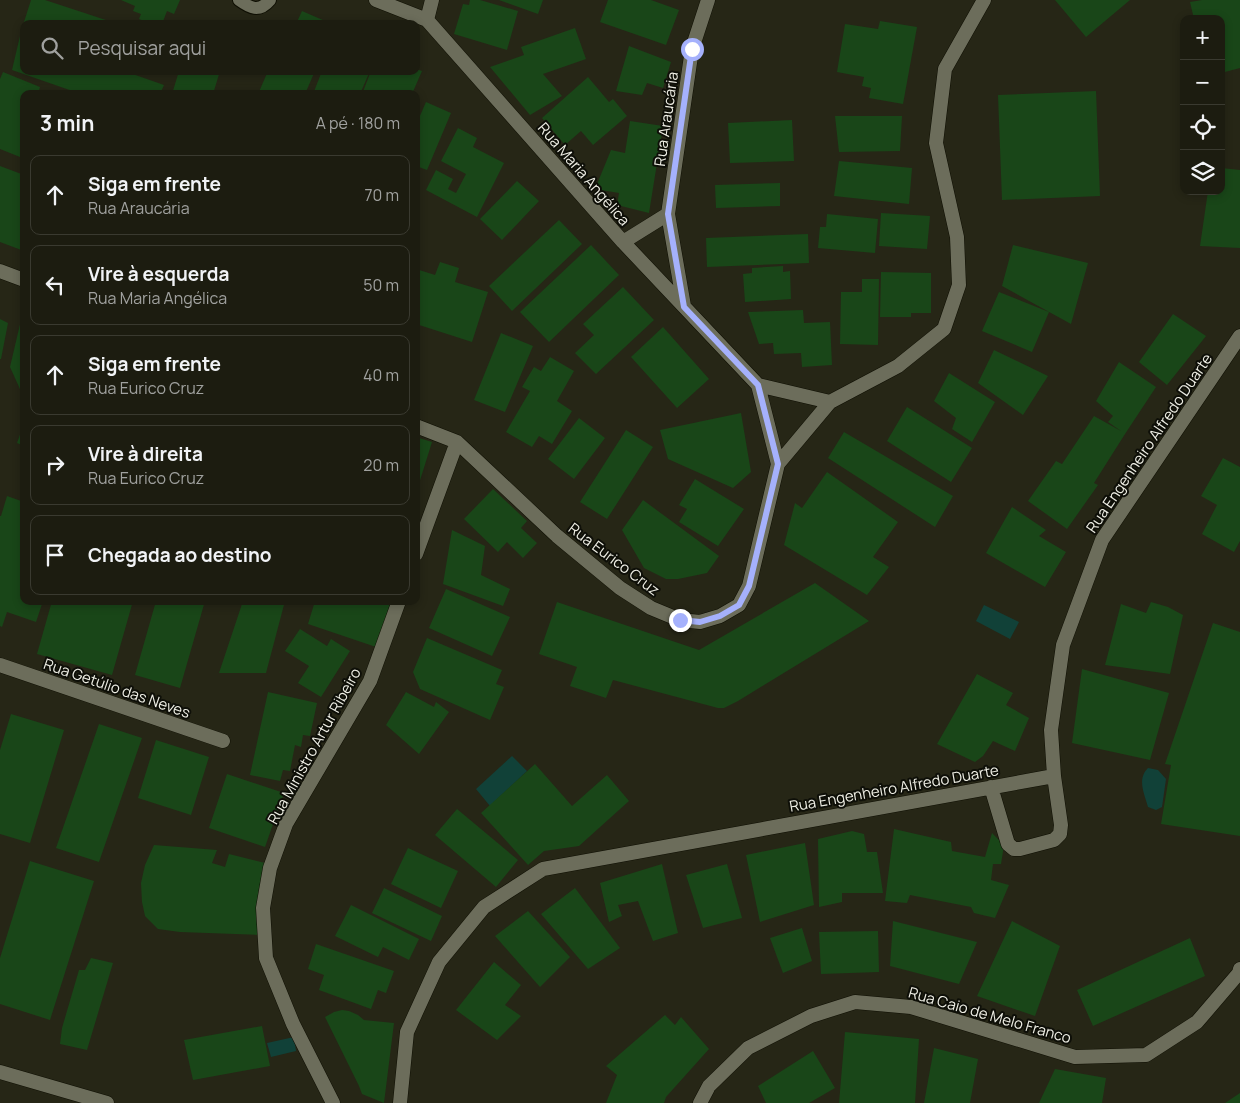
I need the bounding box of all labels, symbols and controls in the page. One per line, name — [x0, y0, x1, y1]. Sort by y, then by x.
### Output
map controls — [1180, 15, 1225, 195]
button: + — [1180, 15, 1225, 60]
search box — [20, 20, 420, 75]
icon: search — [38, 34, 66, 62]
text: Pesquisar aqui — [78, 35, 206, 61]
route start — [681, 38, 704, 61]
button: − — [1180, 60, 1225, 105]
street label: Rua Araucária — [649, 70, 683, 168]
button: locate — [1180, 105, 1225, 150]
text: 3 min — [40, 109, 94, 137]
text: A pé · 180 m — [316, 112, 400, 134]
street label: Rua Maria Angélica — [533, 118, 635, 230]
button: layers — [1180, 150, 1225, 195]
text: Siga em frente — [88, 171, 221, 197]
icon: ahead — [41, 181, 69, 209]
text: 70 m — [364, 184, 399, 206]
text: Rua Araucária — [88, 197, 190, 219]
text: Vire à esquerda — [88, 261, 229, 287]
icon: left — [41, 271, 69, 299]
text: 50 m — [363, 274, 399, 296]
text: Rua Maria Angélica — [88, 287, 227, 309]
street label: Rua Engenheiro Alfredo Duarte — [1081, 349, 1217, 537]
text: Siga em frente — [88, 351, 221, 377]
icon: ahead — [41, 361, 69, 389]
text: 40 m — [363, 364, 399, 386]
text: Rua Eurico Cruz — [88, 377, 204, 399]
text: Vire à direita — [88, 441, 203, 467]
icon: right — [41, 451, 69, 479]
text: 20 m — [363, 454, 399, 476]
text: Rua Eurico Cruz — [88, 467, 204, 489]
street label: Rua Eurico Cruz — [564, 518, 664, 600]
icon: arrive — [41, 541, 69, 569]
text: Chegada ao destino — [88, 542, 271, 568]
route end — [669, 609, 692, 632]
street label: Rua Getúlio das Neves — [41, 653, 193, 723]
street label: Rua Ministro Artur Ribeiro — [262, 664, 366, 828]
street label: Rua Engenheiro Alfredo Duarte — [788, 759, 1000, 817]
street label: Rua Caio de Melo Franco — [906, 982, 1074, 1048]

